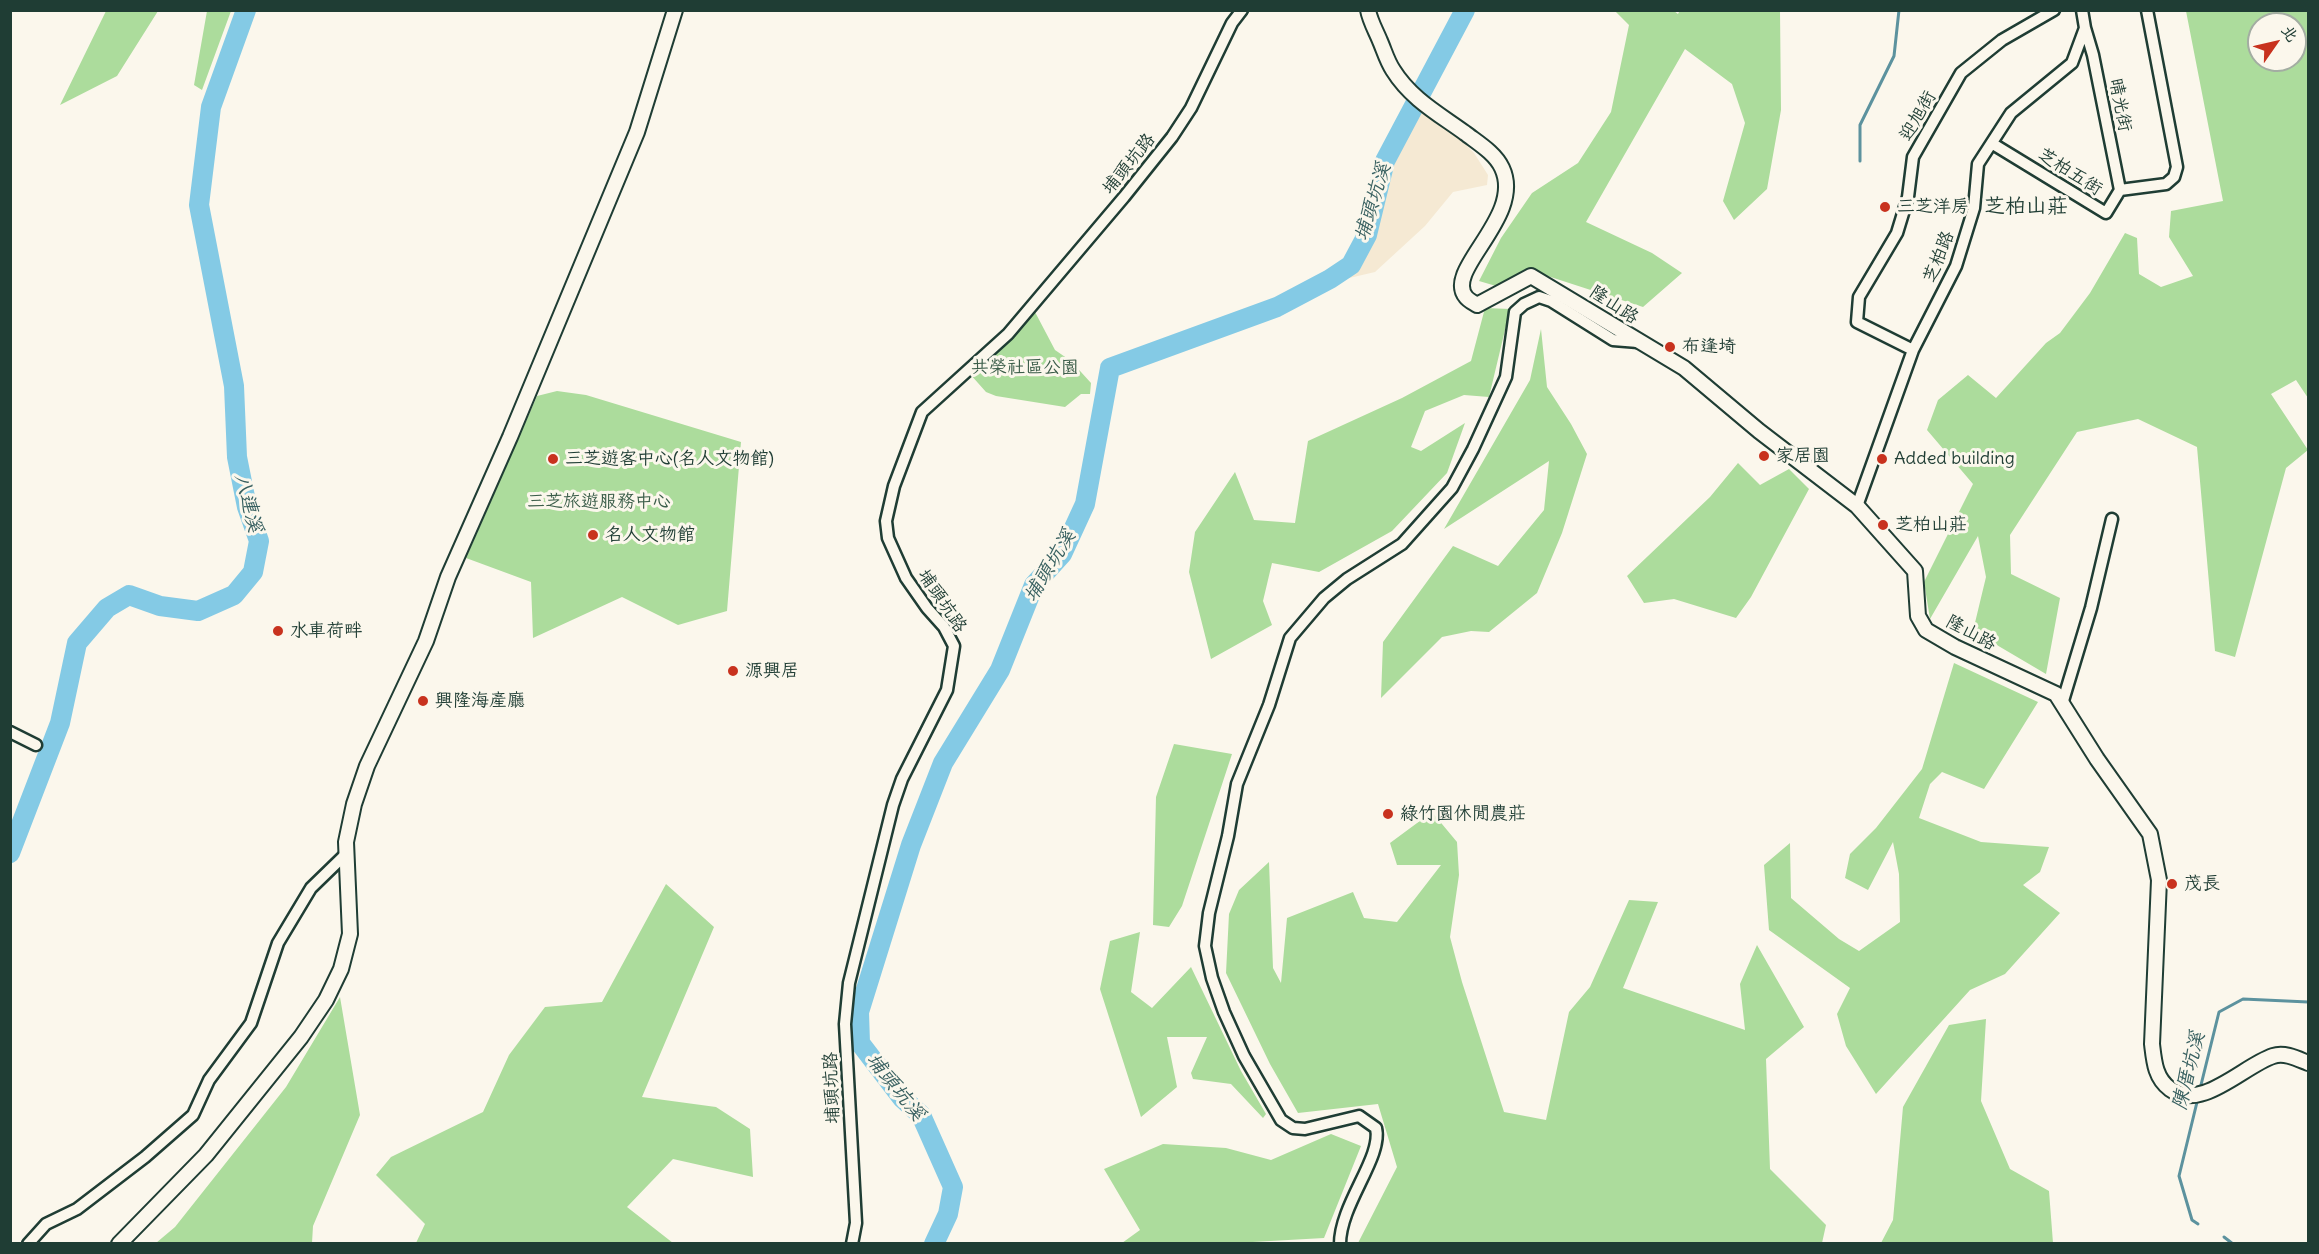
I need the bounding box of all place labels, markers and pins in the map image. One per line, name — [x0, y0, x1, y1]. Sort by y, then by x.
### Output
place label: 三芝洋房 — [1897, 196, 1969, 218]
marker: 三芝洋房 — [1878, 200, 1892, 214]
place label: 布逢埼 — [1682, 336, 1736, 358]
marker: 布逢埼 — [1663, 340, 1677, 354]
place label: 家居園 — [1776, 445, 1830, 467]
place label: 三芝遊客中心(名人文物館) — [565, 448, 774, 470]
place label: Added building — [1894, 448, 2015, 470]
marker: 家居園 — [1757, 449, 1771, 463]
marker: 三芝遊客中心(名人文物館) — [546, 452, 560, 466]
marker: Added building — [1875, 452, 1889, 466]
place label: 芝柏山莊 — [1895, 514, 1967, 536]
marker: 芝柏山莊 — [1876, 518, 1890, 532]
place label: 名人文物館 — [605, 524, 695, 546]
marker: 名人文物館 — [586, 528, 600, 542]
place label: 水車荷畔 — [290, 620, 362, 642]
marker: 水車荷畔 — [271, 624, 285, 638]
place label: 源興居 — [745, 660, 799, 682]
marker: 源興居 — [726, 664, 740, 678]
place label: 興隆海產廳 — [435, 690, 525, 712]
marker: 興隆海產廳 — [416, 694, 430, 708]
place label: 綠竹園休閒農莊 — [1400, 803, 1526, 825]
marker: 綠竹園休閒農莊 — [1381, 807, 1395, 821]
place label: 茂長 — [2184, 873, 2220, 895]
marker: 茂長 — [2165, 877, 2179, 891]

